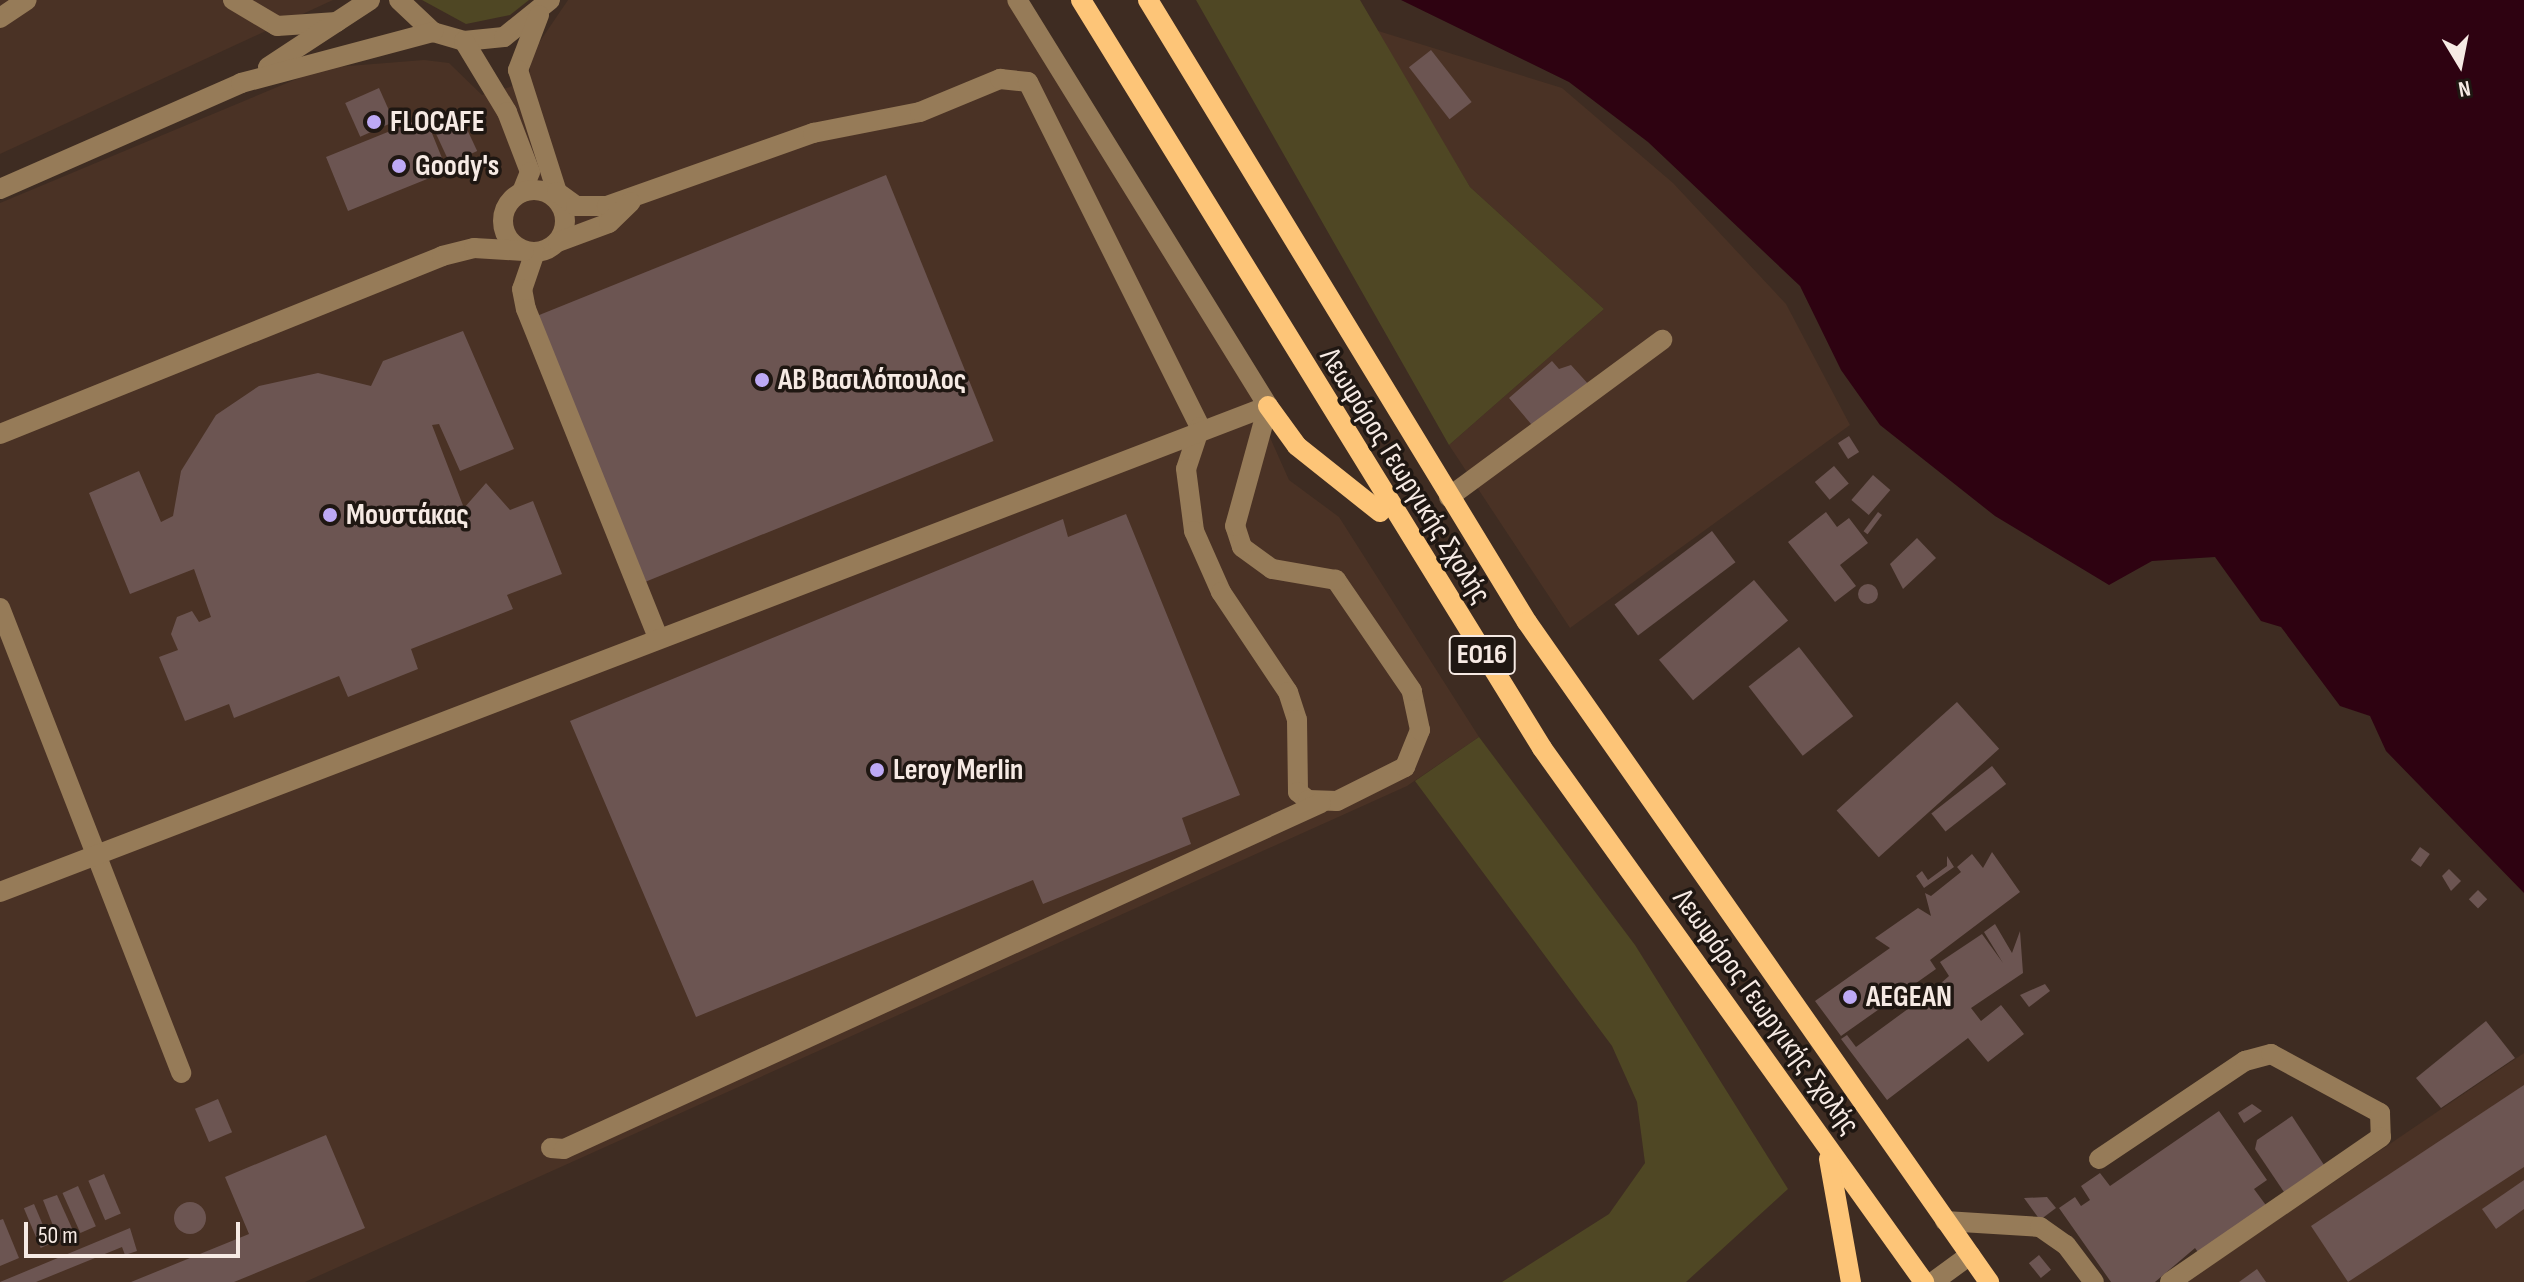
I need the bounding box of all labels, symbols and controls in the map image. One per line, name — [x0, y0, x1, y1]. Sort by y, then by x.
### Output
north arrow — [2420, 24, 2500, 104]
text: N — [2456, 74, 2472, 102]
place label: FLOCAFE — [390, 104, 485, 140]
marker: FLOCAFE — [365, 113, 383, 131]
place label: Goody's — [415, 148, 499, 184]
marker: Goody's — [390, 157, 408, 175]
street label: Λεωφόρος Γεωργικής Σχολής — [1312, 341, 1498, 611]
place label: ΑΒ Βασιλόπουλος — [778, 362, 966, 398]
marker: ΑΒ Βασιλόπουλος — [753, 371, 771, 389]
place label: Μουστάκας — [346, 497, 469, 533]
marker: Μουστάκας — [321, 506, 339, 524]
road number: ΕΟ16 — [1448, 631, 1516, 679]
place label: Leroy Merlin — [893, 752, 1023, 788]
marker: Leroy Merlin — [868, 761, 886, 779]
street label: Λεωφόρος Γεωργικής Σχολής — [1665, 882, 1867, 1142]
place label: AEGEAN — [1866, 979, 1952, 1015]
marker: AEGEAN — [1841, 988, 1859, 1006]
scale bar — [28, 1206, 244, 1256]
text: 50 m — [38, 1221, 78, 1250]

